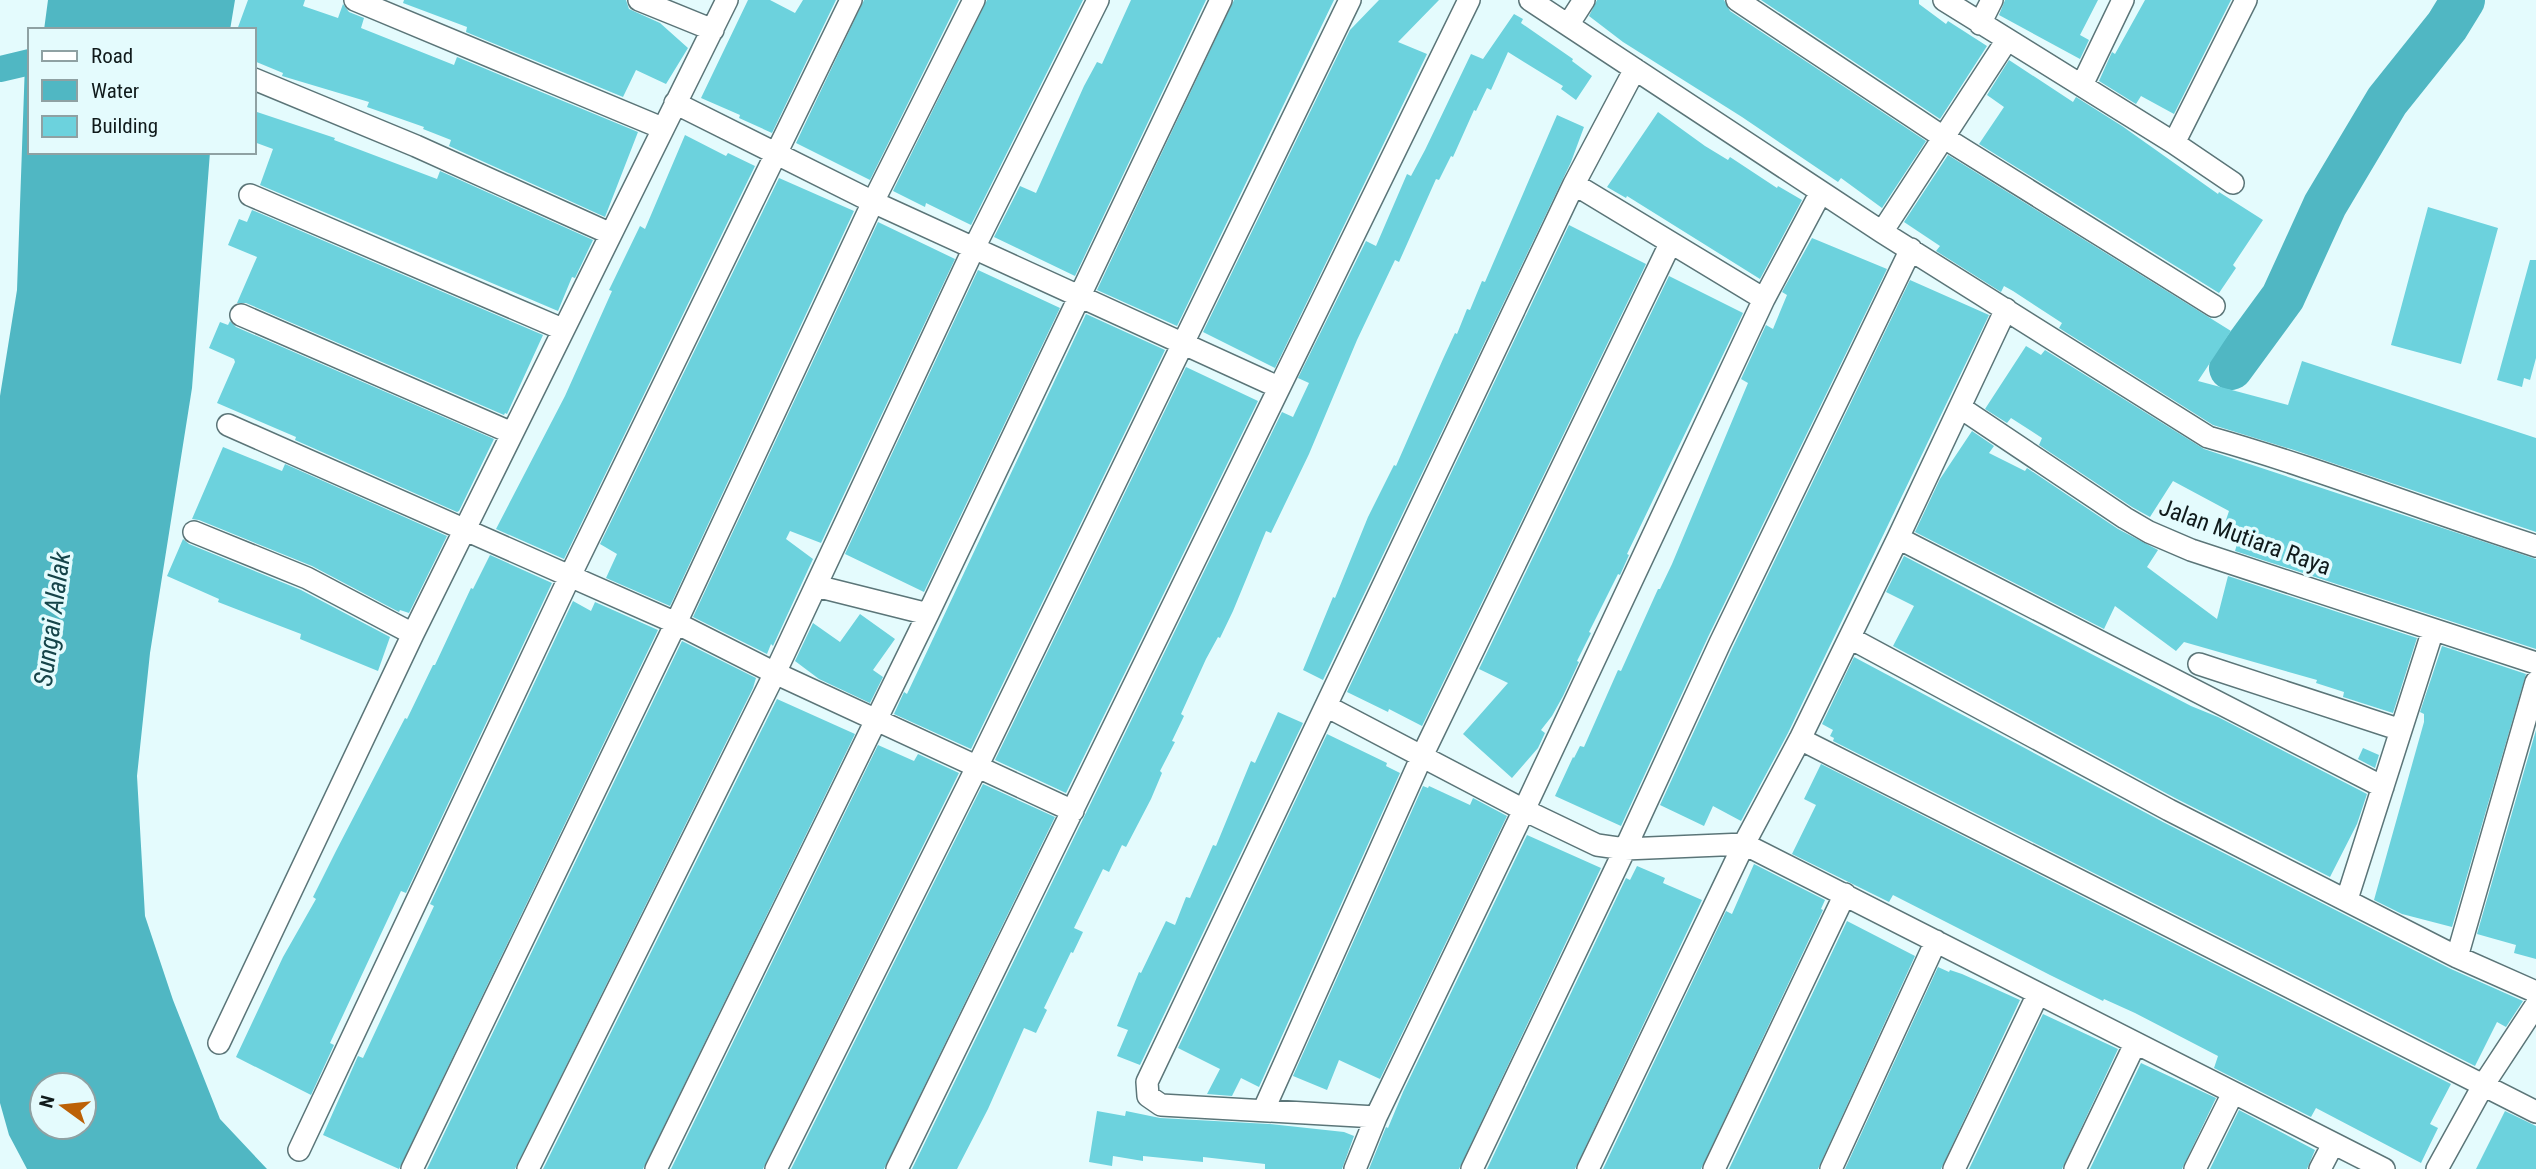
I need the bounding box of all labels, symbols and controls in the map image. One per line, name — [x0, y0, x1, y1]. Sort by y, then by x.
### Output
legend — [28, 28, 256, 154]
text: Road — [91, 44, 133, 68]
text: Water — [91, 79, 139, 103]
text: Building — [91, 114, 158, 138]
street label: Jalan Mutiara Raya — [2155, 493, 2335, 581]
water label: Sungai Alalak — [28, 549, 76, 688]
north arrow — [28, 1071, 98, 1141]
text: N — [34, 1093, 60, 1110]

